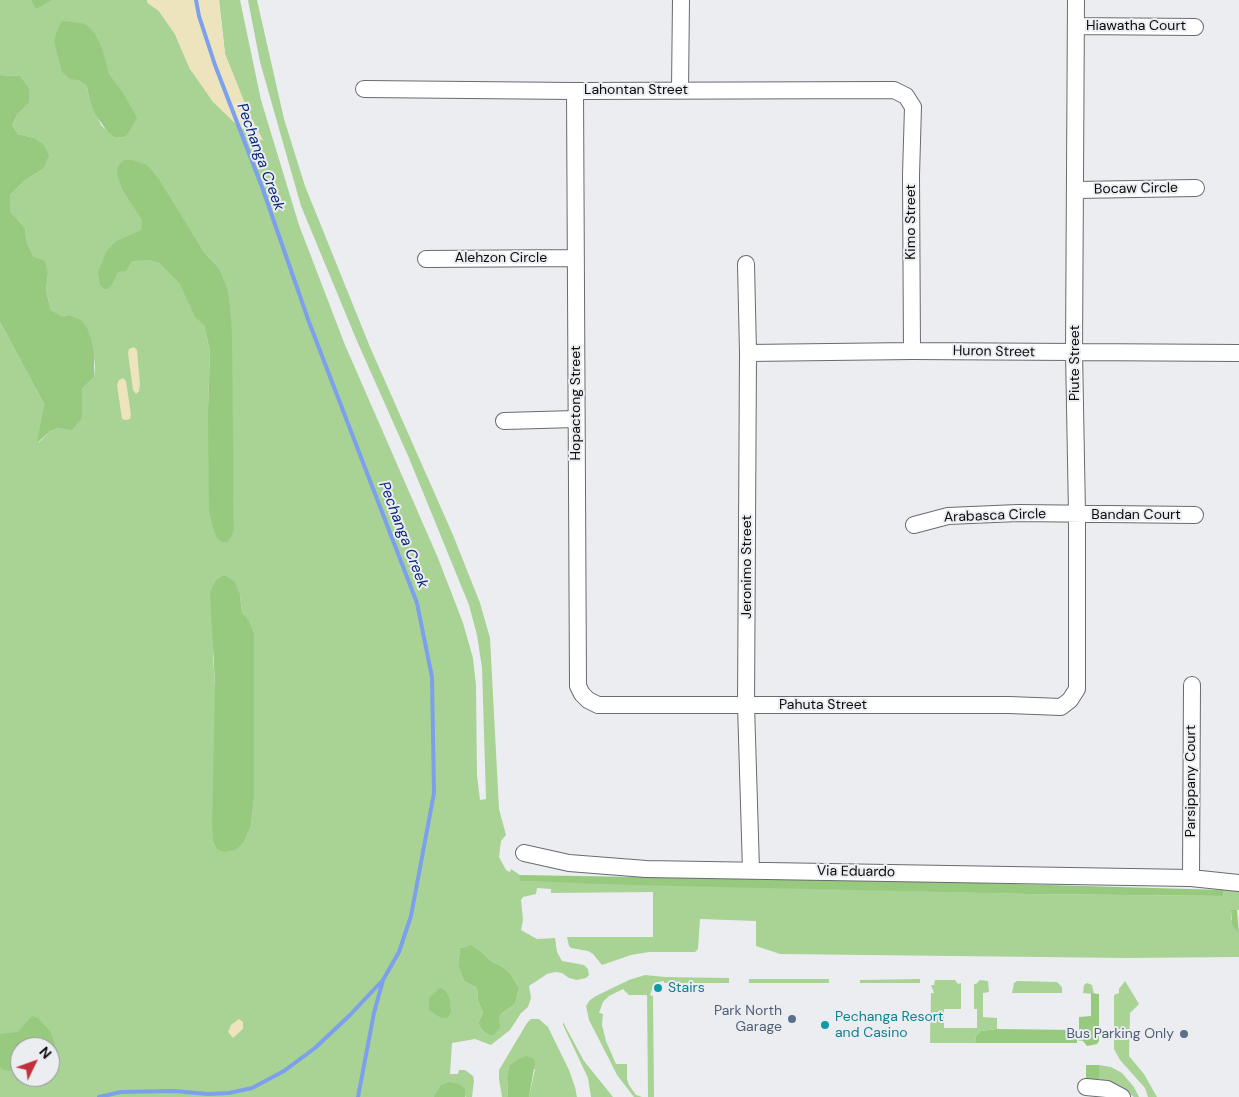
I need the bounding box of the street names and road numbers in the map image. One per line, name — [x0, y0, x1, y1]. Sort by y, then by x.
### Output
street label: Hiawatha Court — [1086, 18, 1186, 34]
street label: Lahontan Street — [584, 82, 688, 98]
street label: Bocaw Circle — [1094, 180, 1178, 198]
street label: Kimo Street — [903, 184, 919, 260]
street label: Alehzon Circle — [455, 250, 547, 266]
street label: Piute Street — [1067, 325, 1083, 401]
street label: Huron Street — [953, 343, 1035, 361]
street label: Hopactong Street — [568, 346, 584, 460]
street label: Arabasca Circle — [944, 506, 1046, 526]
street label: Bandan Court — [1091, 507, 1181, 523]
street label: Jeronimo Street — [739, 515, 755, 619]
street label: Pahuta Street — [779, 697, 867, 713]
street label: Parsippany Court — [1183, 725, 1199, 837]
street label: Via Eduardo — [817, 863, 895, 881]

